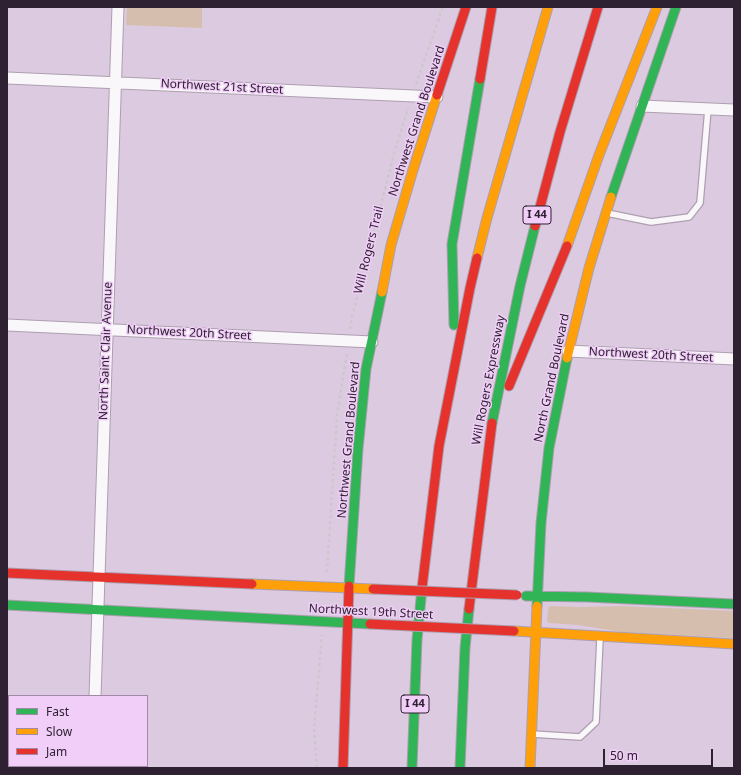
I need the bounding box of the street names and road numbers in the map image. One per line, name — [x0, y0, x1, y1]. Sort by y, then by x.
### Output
street label: Northwest Grand Boulevard — [386, 44, 448, 198]
street label: Northwest 21st Street — [160, 77, 284, 97]
street label: Will Rogers Trail — [351, 205, 387, 295]
road number: I 44 — [523, 206, 551, 224]
street label: North Saint Clair Avenue — [96, 282, 116, 420]
street label: North Grand Boulevard — [531, 312, 573, 444]
street label: Will Rogers Expressway — [469, 314, 509, 446]
street label: Northwest 20th Street — [126, 323, 252, 343]
street label: Northwest 20th Street — [588, 345, 714, 365]
street label: Northwest Grand Boulevard — [335, 361, 363, 519]
street label: Northwest 19th Street — [308, 602, 434, 622]
road number: I 44 — [401, 695, 429, 713]

